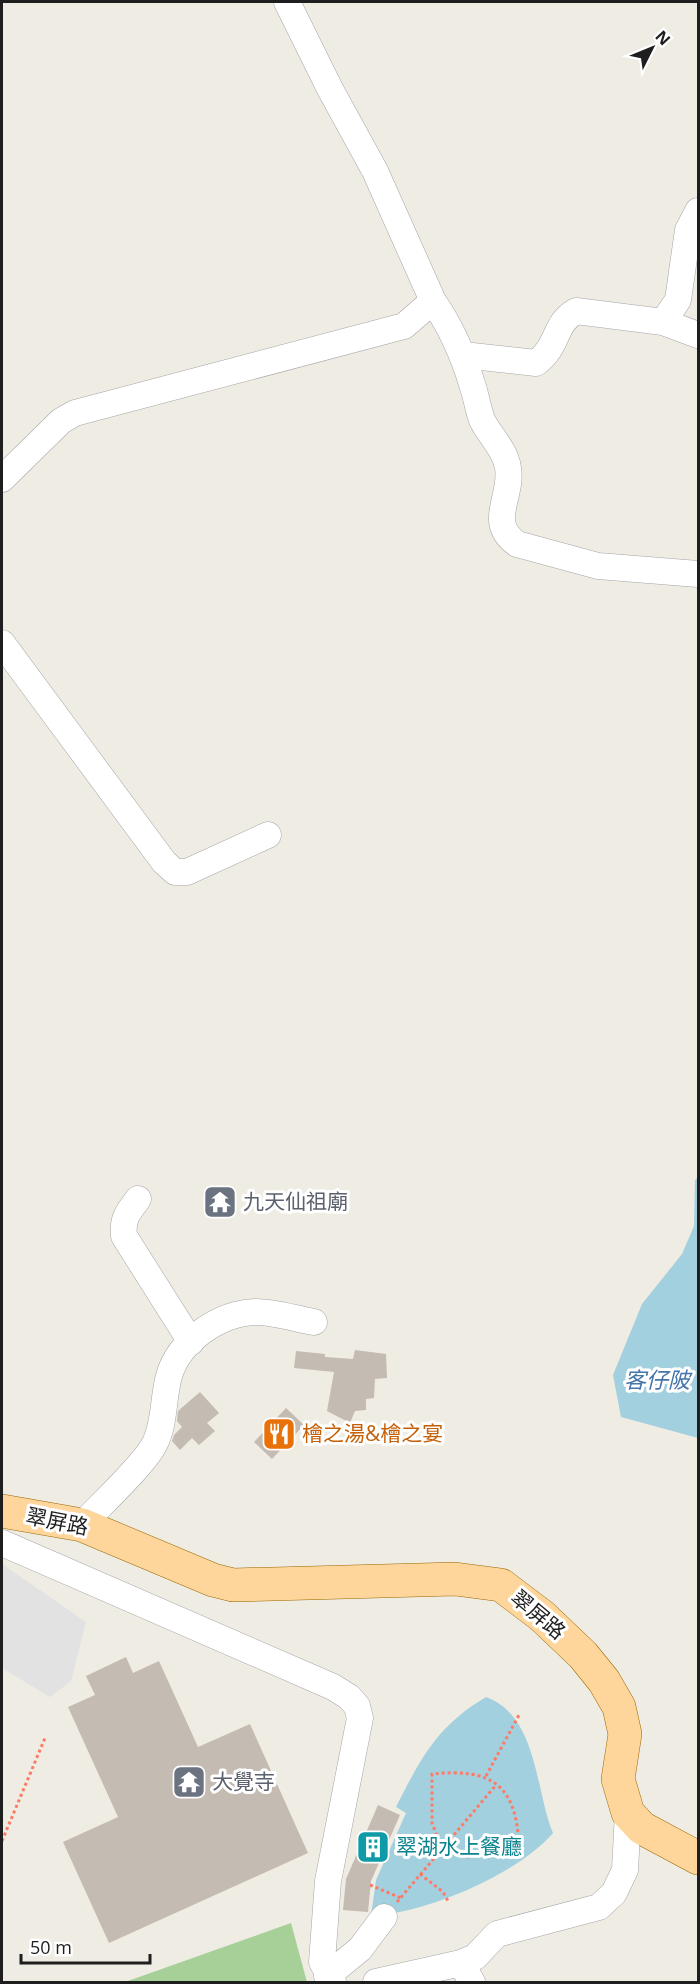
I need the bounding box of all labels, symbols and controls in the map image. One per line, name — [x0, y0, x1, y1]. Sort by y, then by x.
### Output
north arrow — [622, 18, 682, 78]
text: N — [650, 26, 675, 50]
temple icon: 九天仙祖廟 — [202, 1184, 238, 1220]
place label: 九天仙祖廟 — [243, 1187, 348, 1215]
water label: 客仔陂 — [624, 1364, 693, 1394]
restaurant icon: 檜之湯&檜之宴 — [261, 1416, 297, 1452]
place label: 檜之湯&檜之宴 — [302, 1419, 443, 1447]
street label: 翠屏路 — [24, 1501, 91, 1541]
street label: 翠屏路 — [506, 1583, 572, 1645]
temple icon: 大覺寺 — [171, 1764, 207, 1800]
place label: 大覺寺 — [212, 1767, 275, 1795]
building icon: 翠湖水上餐廳 — [355, 1829, 391, 1865]
place label: 翠湖水上餐廳 — [396, 1832, 522, 1860]
scale bar — [21, 1927, 150, 1965]
text: 50 m — [30, 1935, 72, 1959]

